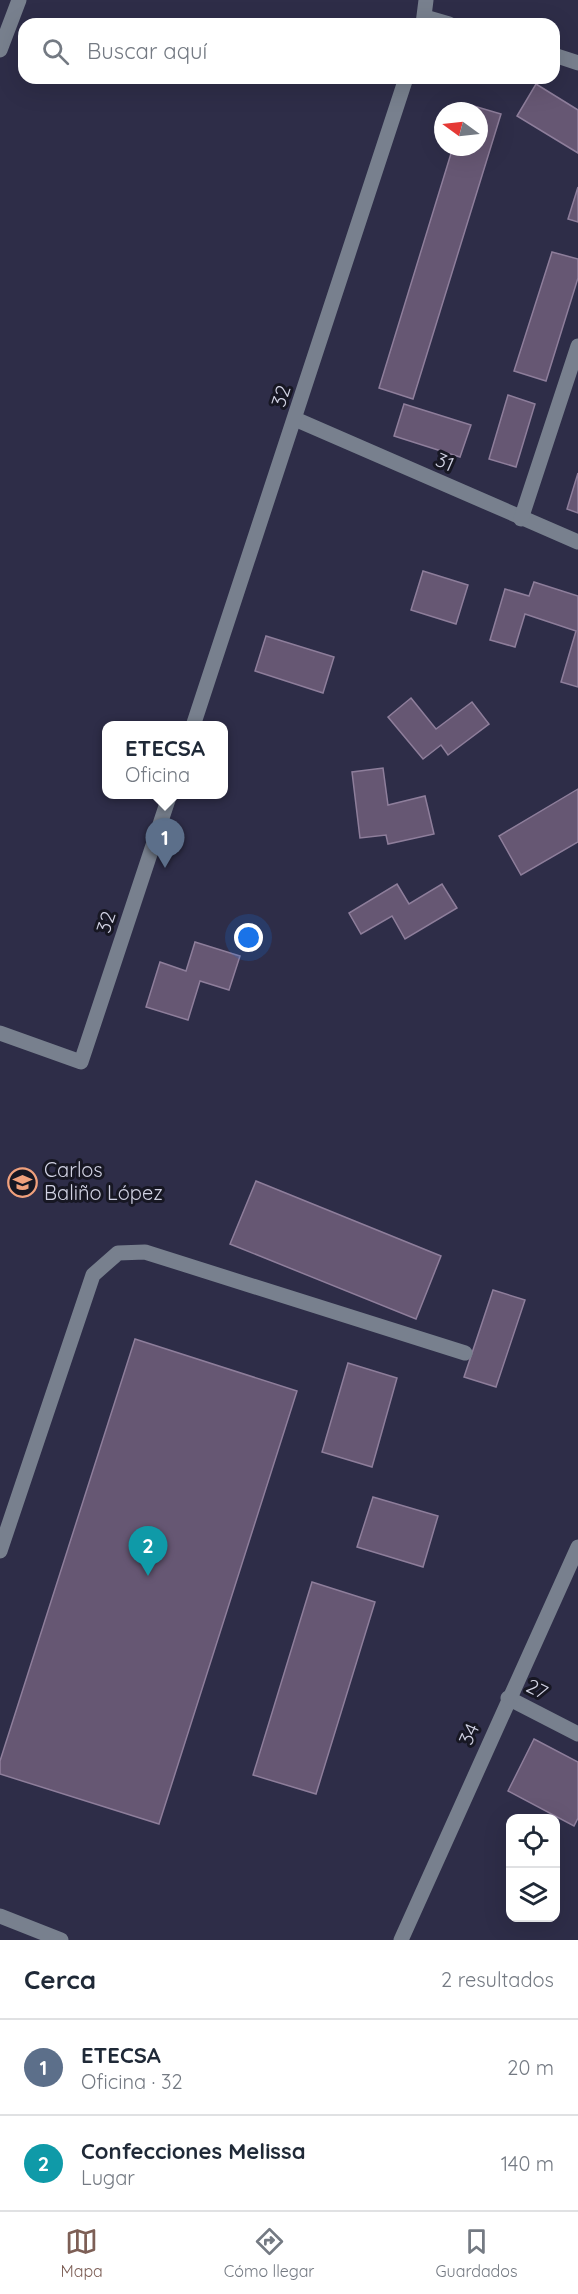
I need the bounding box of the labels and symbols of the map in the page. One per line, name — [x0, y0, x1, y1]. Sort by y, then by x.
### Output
north arrow — [434, 102, 488, 156]
street label: 32 — [265, 382, 296, 410]
street label: 31 — [432, 446, 458, 477]
pin: 1 — [146, 818, 184, 868]
street label: 32 — [90, 908, 121, 936]
your location — [234, 923, 263, 952]
place label: Carlos Baliño López — [44, 1157, 163, 1205]
school or university icon: Carlos Baliño López — [7, 1166, 39, 1198]
pin: 2 — [128, 1526, 168, 1576]
street label: 27 — [522, 1673, 552, 1704]
street label: 34 — [453, 1719, 484, 1748]

